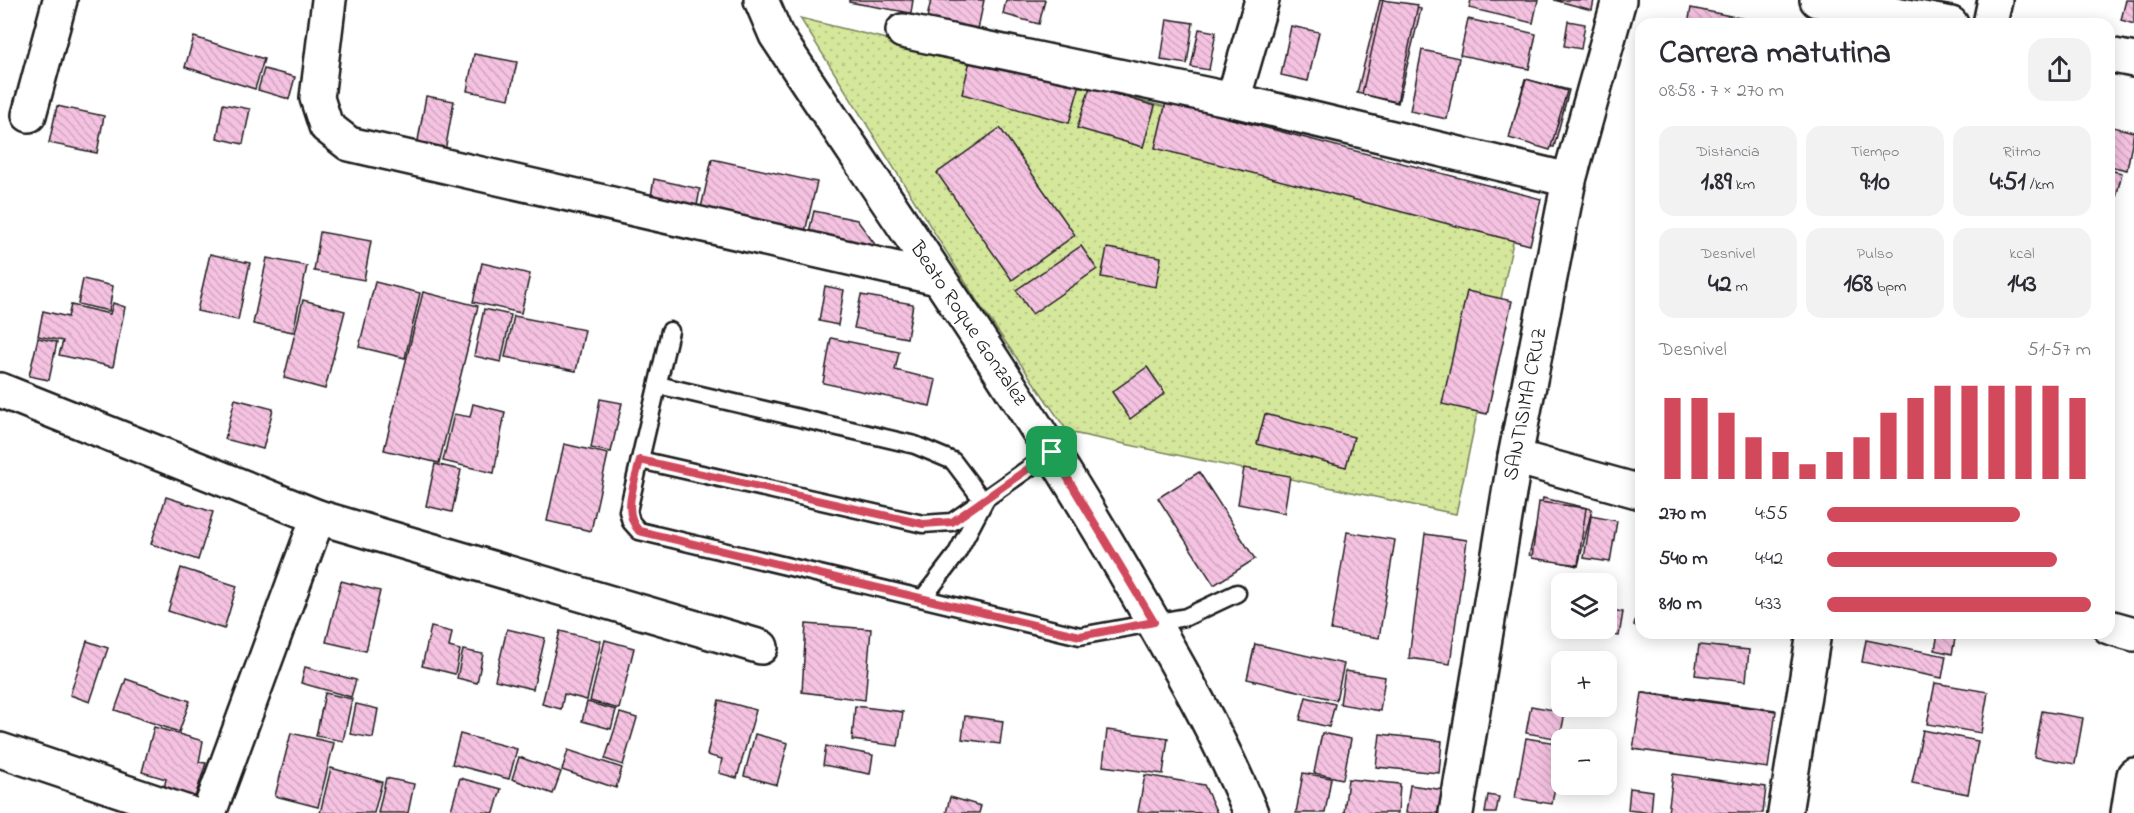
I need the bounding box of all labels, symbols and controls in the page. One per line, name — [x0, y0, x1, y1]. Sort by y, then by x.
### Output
text: Carrera matutina — [1659, 30, 1891, 78]
button: share — [2028, 38, 2091, 101]
text: 08:58 · 7 × 270 m — [1659, 77, 1784, 106]
text: Distancia — [1696, 140, 1760, 164]
text: Tiempo — [1851, 140, 1899, 164]
text: Ritmo — [2003, 140, 2041, 164]
text: 1.89 — [1701, 164, 1732, 202]
text: 9:10 — [1860, 164, 1890, 202]
text: 4:51 — [1990, 164, 2026, 202]
text: km — [1732, 173, 1755, 197]
text: /km — [2026, 173, 2054, 197]
street label: Beato Roque Gonzalez — [901, 235, 1034, 412]
text: Desnivel — [1701, 242, 1755, 266]
text: Pulso — [1857, 242, 1893, 266]
text: kcal — [2009, 242, 2035, 266]
text: 42 — [1708, 266, 1732, 304]
text: 168 — [1843, 266, 1873, 304]
text: 143 — [2007, 266, 2037, 304]
text: m — [1732, 275, 1748, 299]
text: bpm — [1873, 275, 1907, 299]
street label: SANTISIMA CRUZ — [1496, 325, 1556, 483]
text: Desnivel — [1659, 336, 1727, 365]
text: 51–57 m — [2027, 336, 2091, 365]
pin — [1026, 426, 1077, 477]
icon: arrive — [1035, 435, 1068, 468]
text: 270 m — [1659, 500, 1706, 529]
text: 4:55 — [1755, 500, 1788, 529]
text: 540 m — [1659, 545, 1708, 574]
text: 4:42 — [1755, 545, 1783, 574]
map controls — [1551, 573, 1617, 795]
button: layers — [1551, 573, 1617, 639]
text: 810 m — [1659, 590, 1702, 619]
text: 4:33 — [1755, 590, 1781, 619]
button: + — [1551, 651, 1617, 717]
button: − — [1551, 729, 1617, 795]

